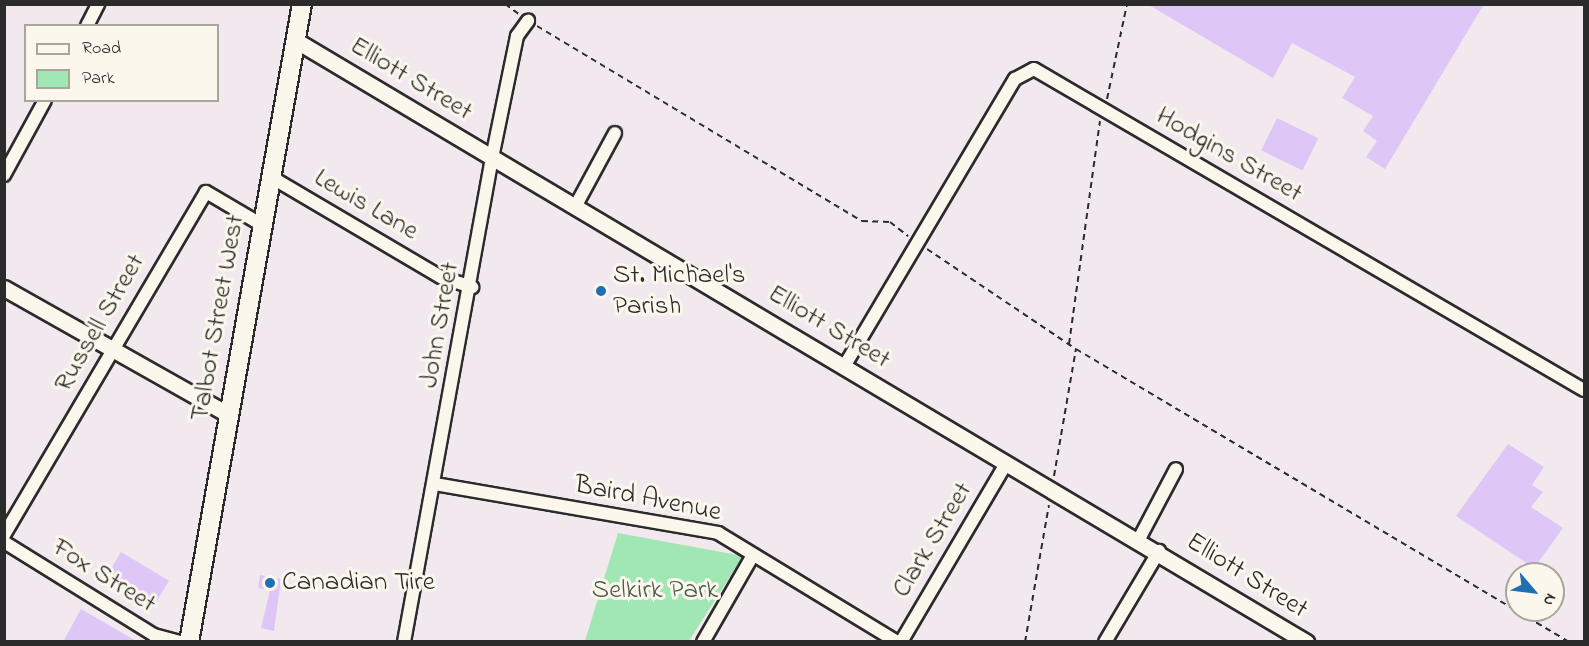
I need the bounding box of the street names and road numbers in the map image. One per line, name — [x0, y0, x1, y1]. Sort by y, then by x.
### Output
street label: Elliott Street — [344, 30, 478, 128]
street label: Hodgins Street — [1150, 100, 1308, 210]
street label: Lewis Lane — [308, 162, 424, 248]
street label: Talbot Street West — [184, 212, 252, 424]
street label: Russell Street — [48, 248, 152, 398]
street label: John Street — [413, 259, 467, 391]
street label: Elliott Street — [762, 278, 896, 376]
street label: Baird Avenue — [572, 469, 724, 529]
street label: Clark Street — [886, 476, 980, 604]
street label: Elliott Street — [1180, 526, 1314, 626]
street label: Fox Street — [46, 532, 162, 620]

